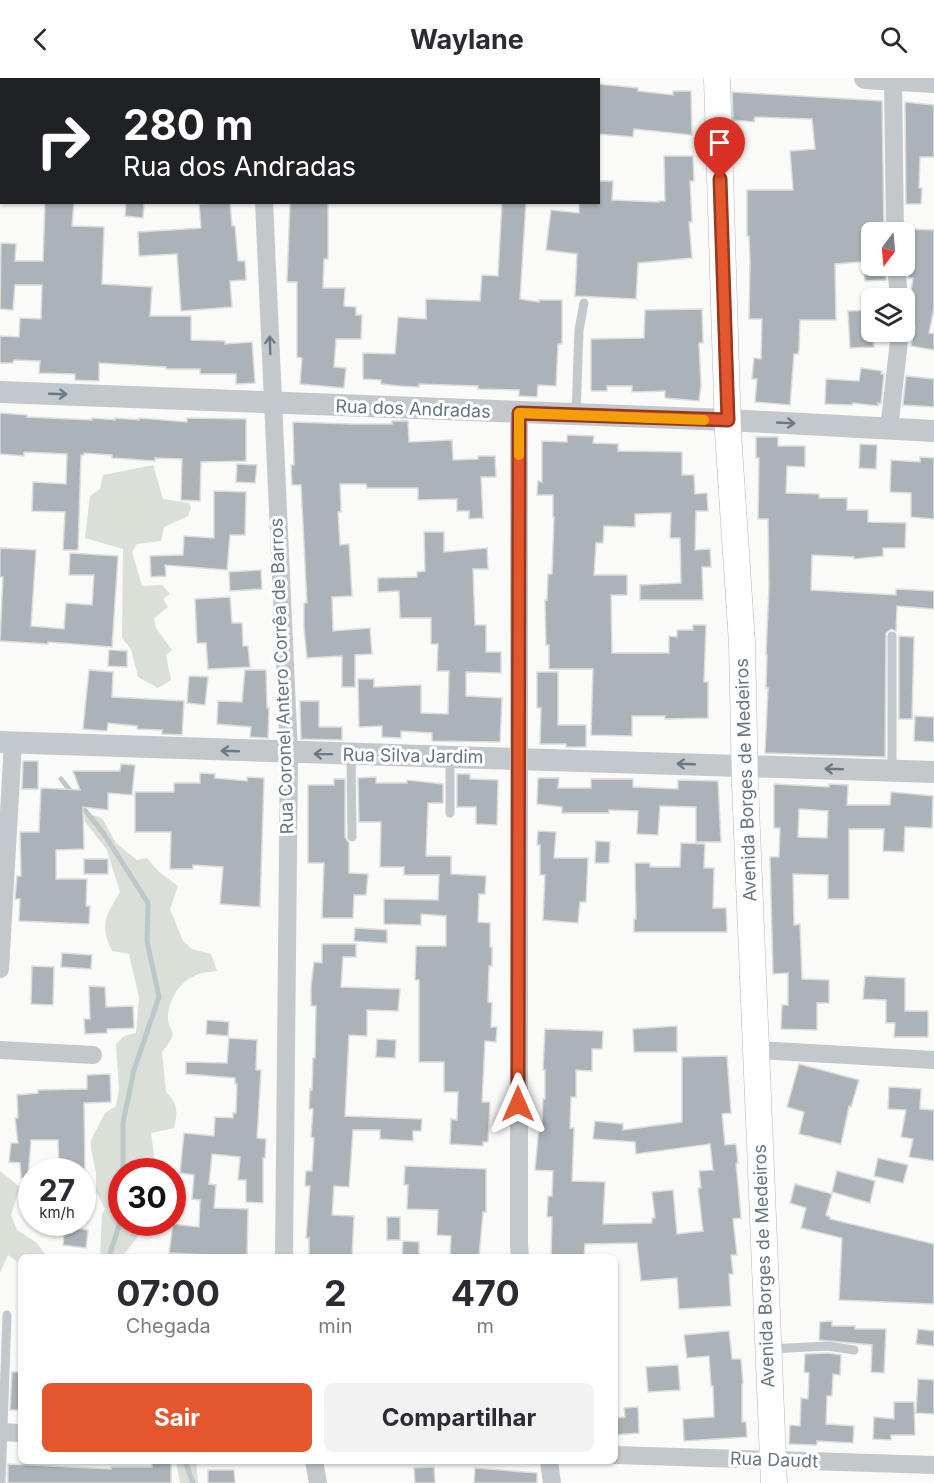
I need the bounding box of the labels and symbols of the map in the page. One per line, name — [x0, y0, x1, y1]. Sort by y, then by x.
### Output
pin — [694, 117, 745, 179]
north arrow — [861, 222, 915, 276]
one-way arrow — [264, 335, 275, 355]
one-way arrow — [48, 389, 68, 400]
street label: Rua dos Andradas — [335, 395, 491, 422]
one-way arrow — [776, 418, 796, 429]
street label: Rua Coronel Antero Corrêa de Barros — [265, 518, 298, 834]
street label: Avenida Borges de Medeiros — [731, 658, 760, 902]
street label: Rua Silva Jardim — [342, 744, 484, 767]
one-way arrow — [221, 745, 241, 756]
one-way arrow — [313, 748, 333, 760]
one-way arrow — [676, 758, 696, 769]
one-way arrow — [824, 763, 844, 774]
position arrow — [486, 1072, 550, 1136]
street label: Avenida Borges de Medeiros — [749, 1144, 778, 1388]
speed limit sign: 30 — [108, 1158, 186, 1236]
street label: Rua Daudt — [730, 1447, 819, 1472]

